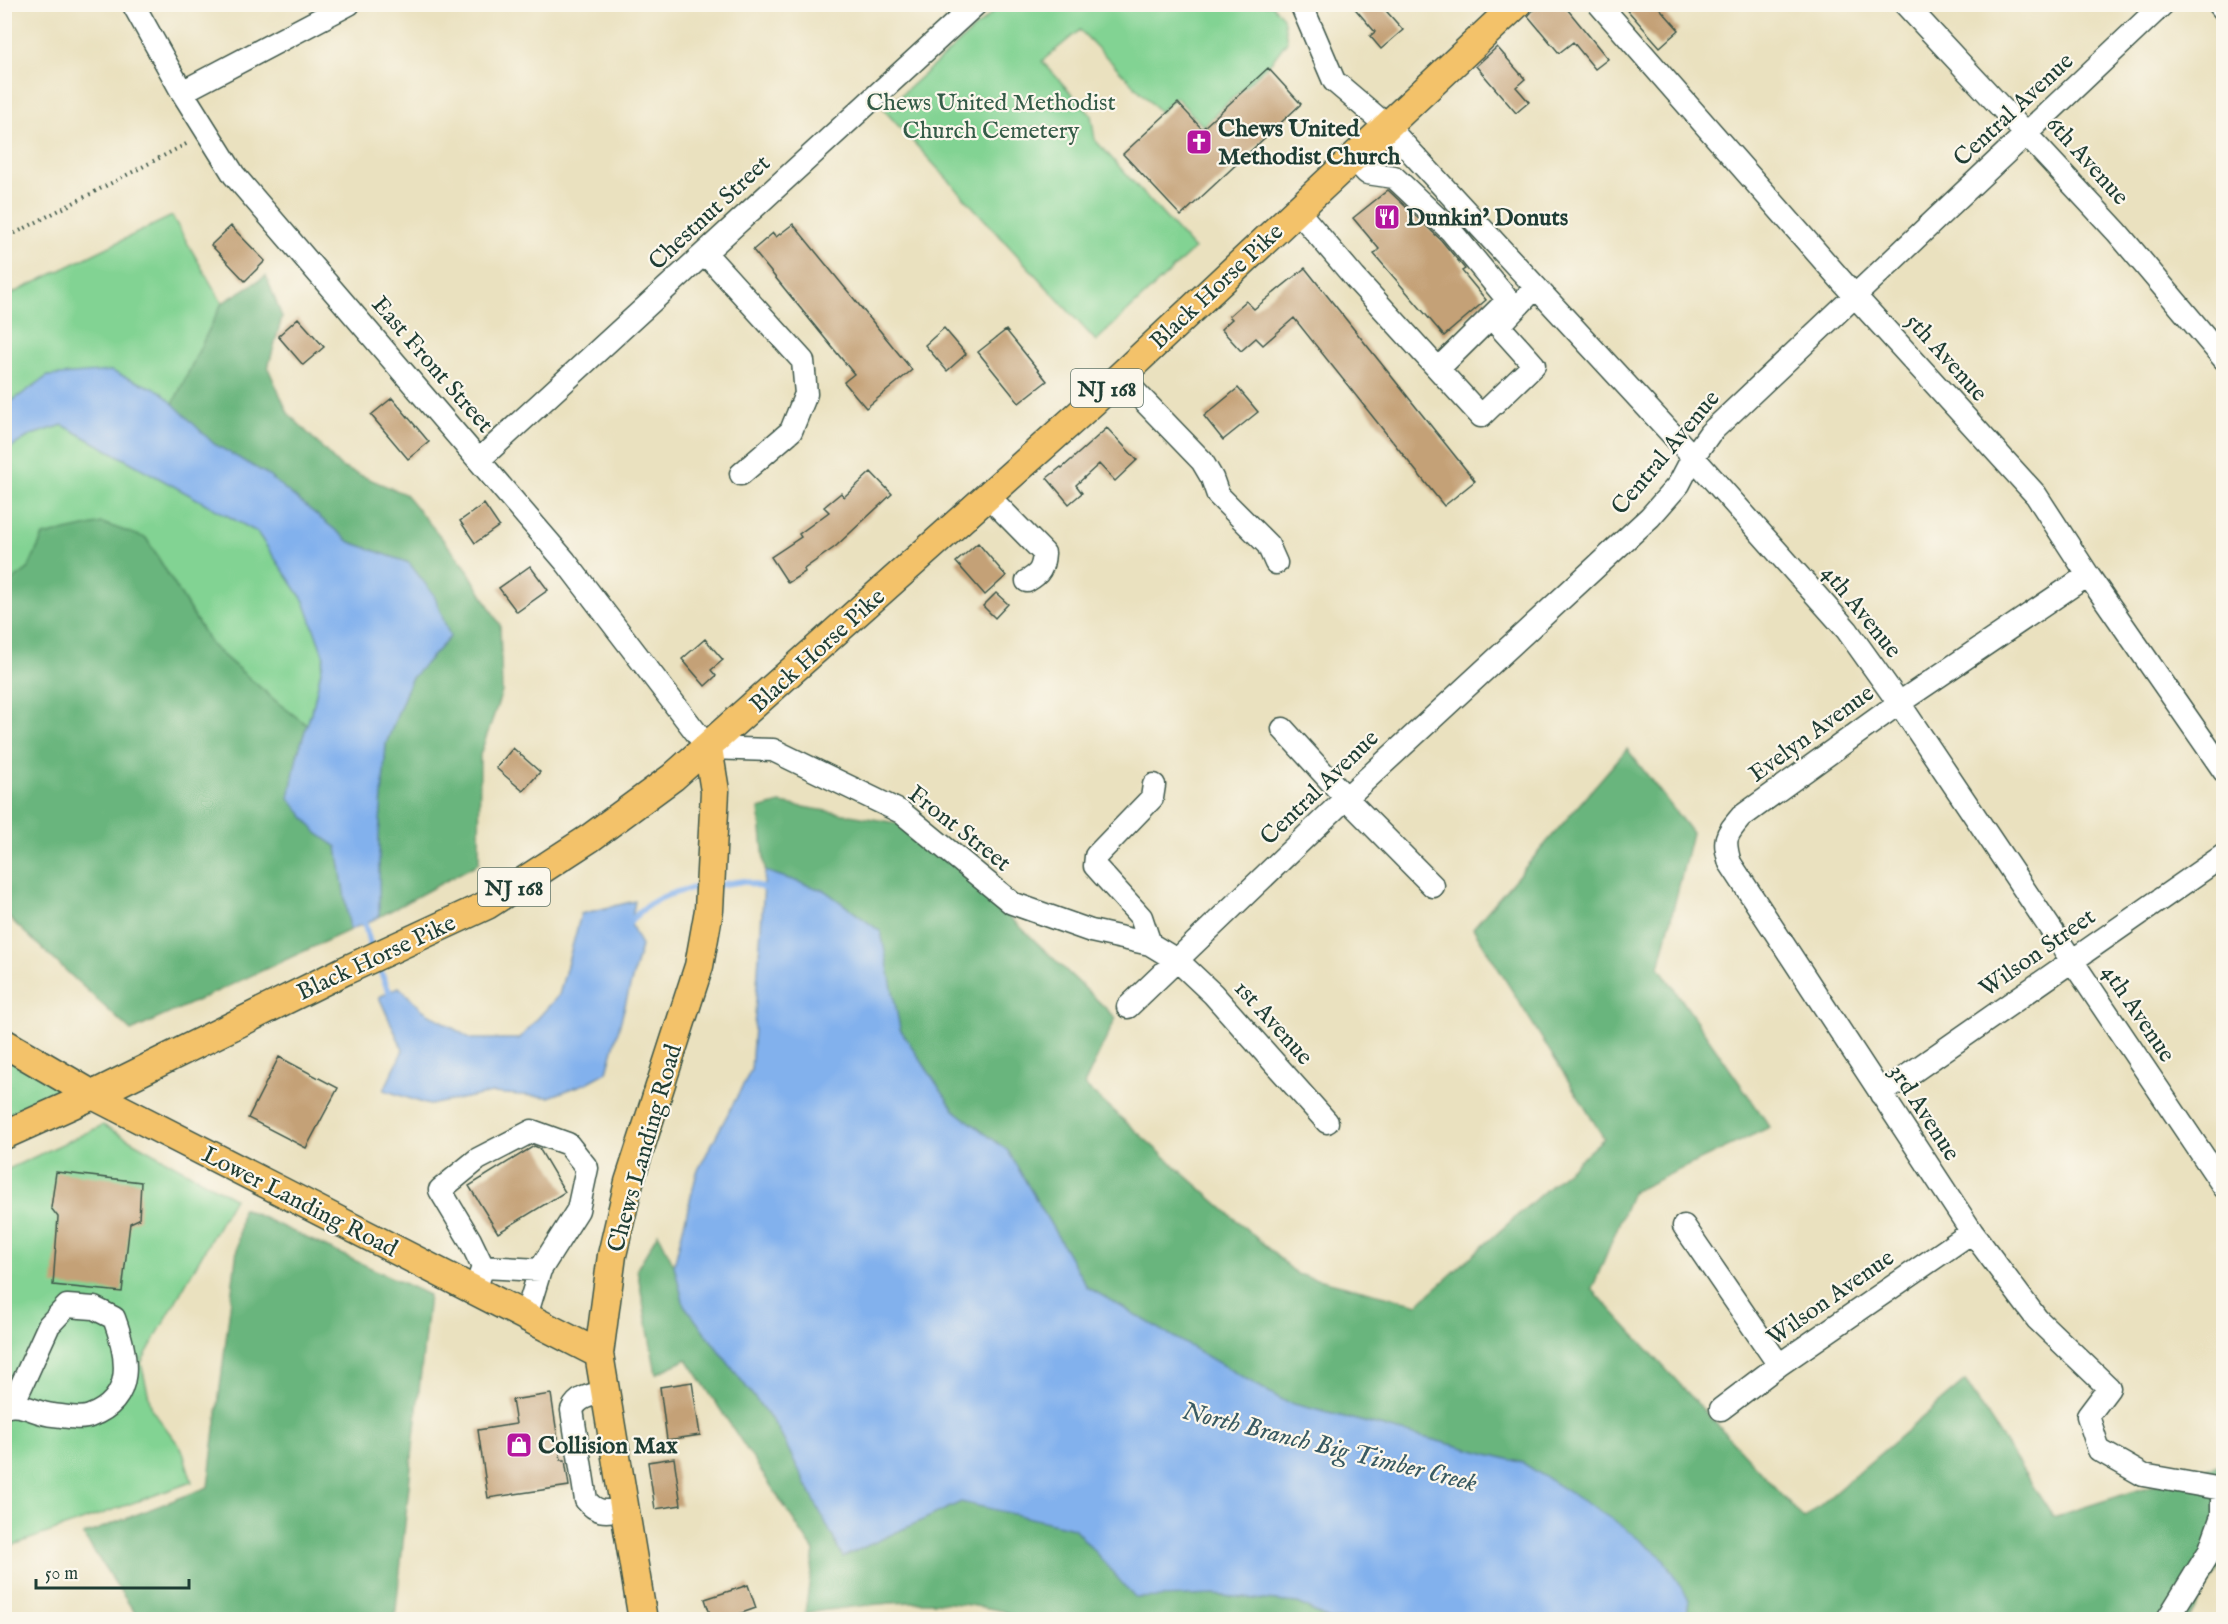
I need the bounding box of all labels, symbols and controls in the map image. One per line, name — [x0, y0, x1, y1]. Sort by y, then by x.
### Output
street label: Central Avenue — [1947, 46, 2081, 174]
park label: Chews United Methodist Church Cemetery — [866, 88, 1116, 147]
street label: 6th Avenue — [2039, 110, 2135, 212]
place label: Chews United Methodist Church — [1218, 114, 1401, 173]
church icon: Chews United Methodist Church — [1184, 127, 1214, 157]
street label: Chestnut Street — [643, 149, 778, 278]
restaurant icon: Dunkin' Donuts — [1372, 202, 1402, 232]
place label: Dunkin' Donuts — [1406, 203, 1569, 234]
street label: Black Horse Pike — [1144, 217, 1290, 357]
street label: East Front Street — [364, 290, 500, 440]
street label: 5th Avenue — [1898, 307, 1994, 409]
road number: NJ 168 — [1071, 369, 1143, 407]
street label: Central Avenue — [1605, 384, 1727, 522]
street label: 4th Avenue — [1814, 559, 1908, 665]
street label: Black Horse Pike — [744, 582, 892, 720]
street label: Evelyn Avenue — [1743, 678, 1881, 790]
street label: Central Avenue — [1254, 724, 1386, 853]
street label: Front Street — [901, 779, 1017, 879]
road number: NJ 168 — [478, 868, 550, 906]
street label: Wilson Street — [1974, 902, 2102, 1005]
street label: Black Horse Pike — [292, 908, 461, 1009]
street label: 4th Avenue — [2094, 959, 2182, 1069]
street label: 1st Avenue — [1227, 974, 1319, 1072]
street label: Chews Landing Road — [601, 1041, 690, 1256]
street label: 3rd Avenue — [1881, 1059, 1966, 1167]
street label: Lower Landing Road — [196, 1140, 403, 1265]
street label: Wilson Avenue — [1761, 1243, 1901, 1354]
water label: North Branch Big Timber Creek — [1179, 1395, 1481, 1501]
shop icon: Collision Max — [504, 1430, 534, 1460]
place label: Collision Max — [538, 1431, 678, 1462]
scale bar — [36, 1552, 189, 1590]
text: 50 m — [45, 1563, 78, 1586]

